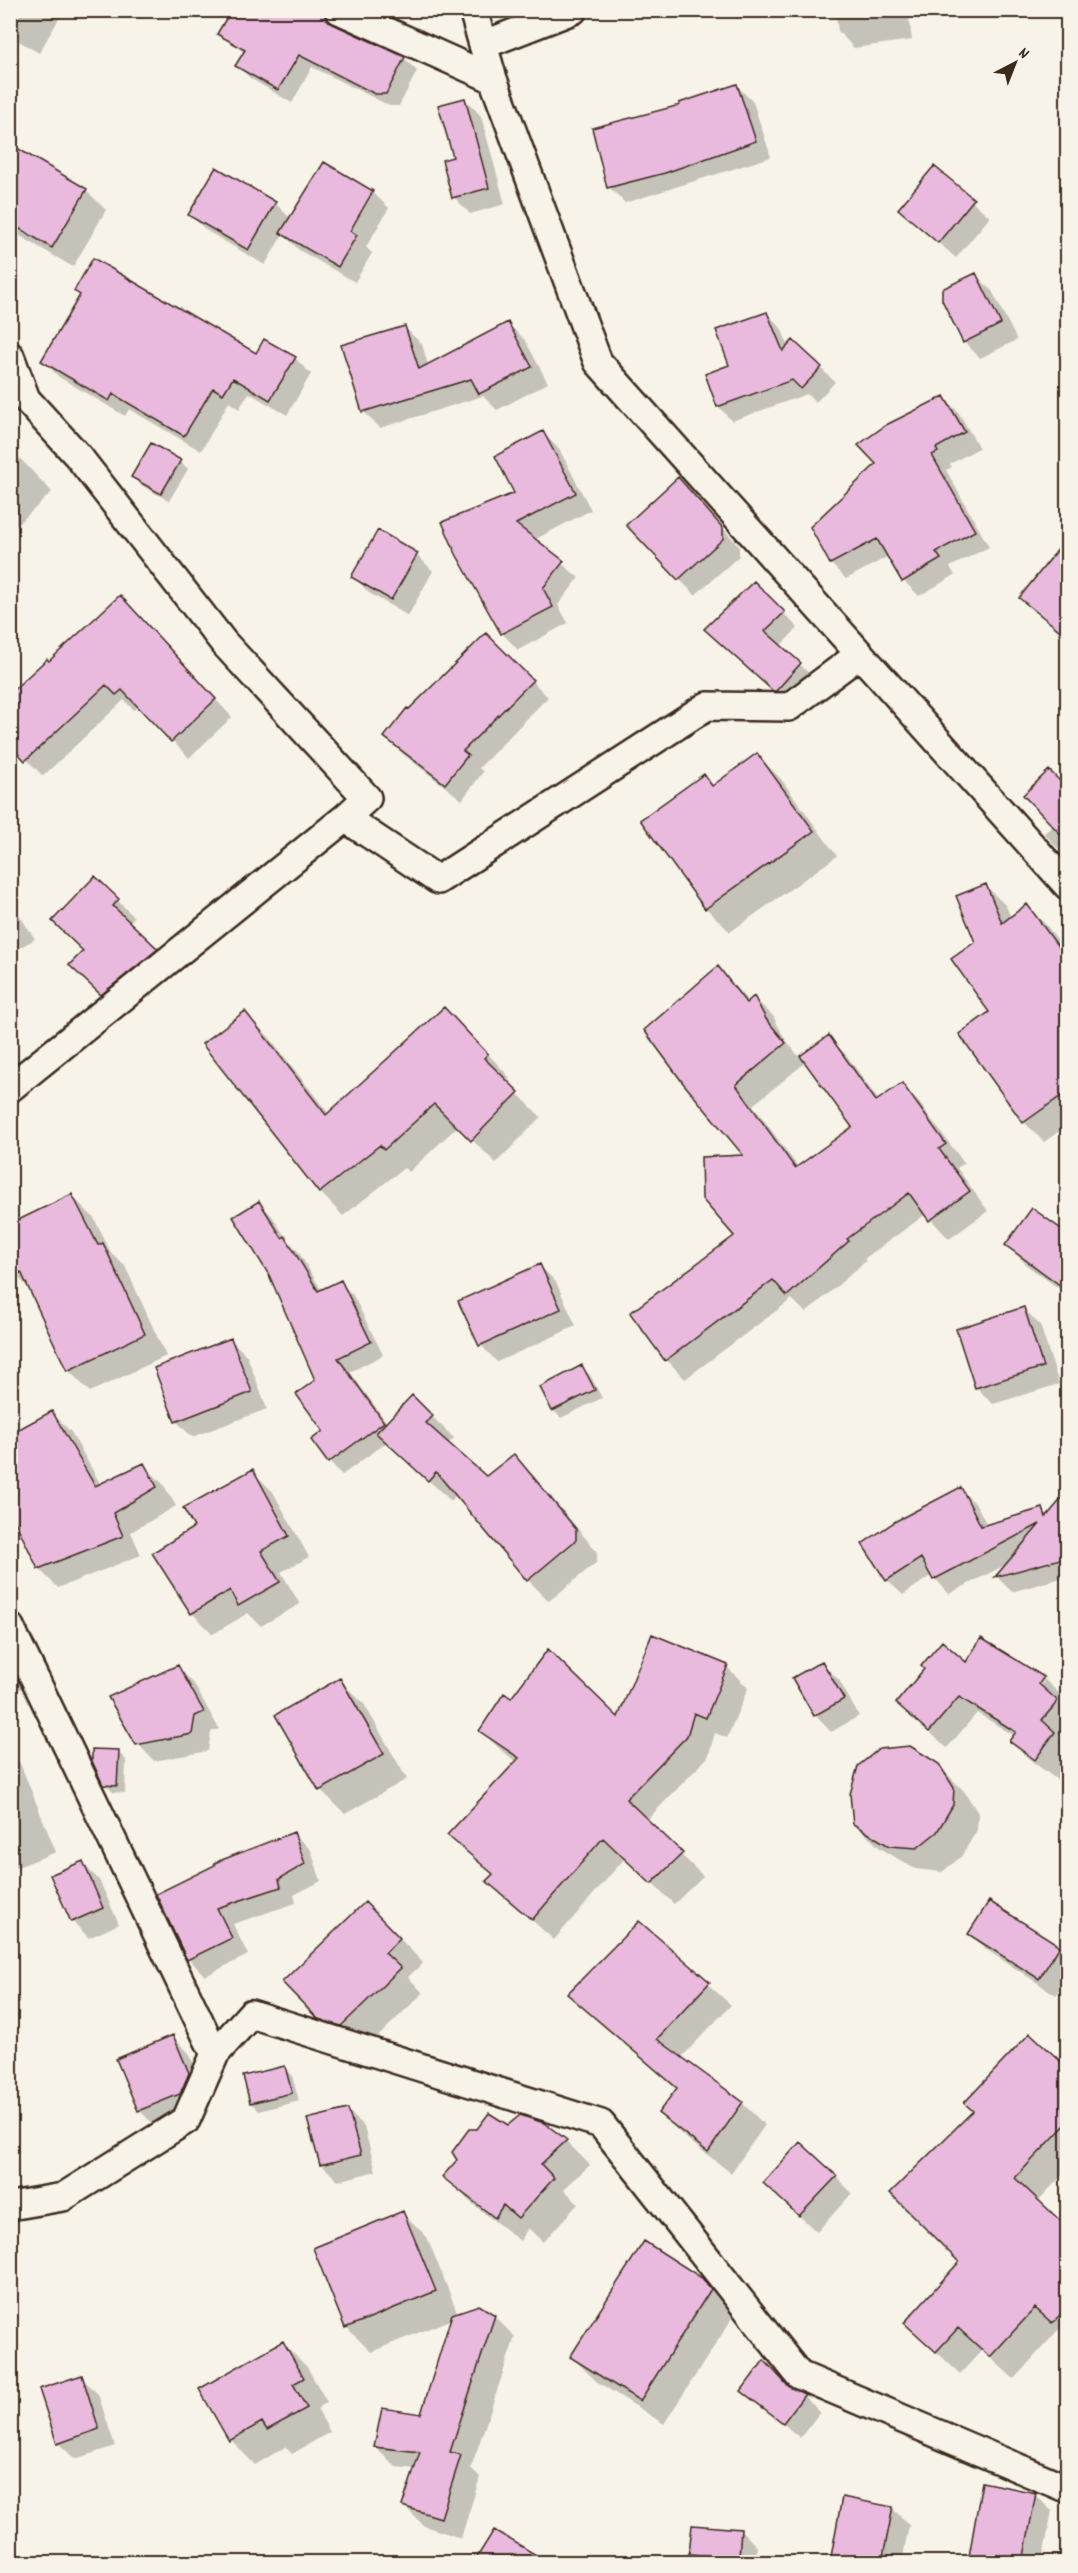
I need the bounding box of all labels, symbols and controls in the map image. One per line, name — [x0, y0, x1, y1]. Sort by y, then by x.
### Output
north arrow — [985, 33, 1045, 93]
text: N — [1013, 43, 1034, 65]

